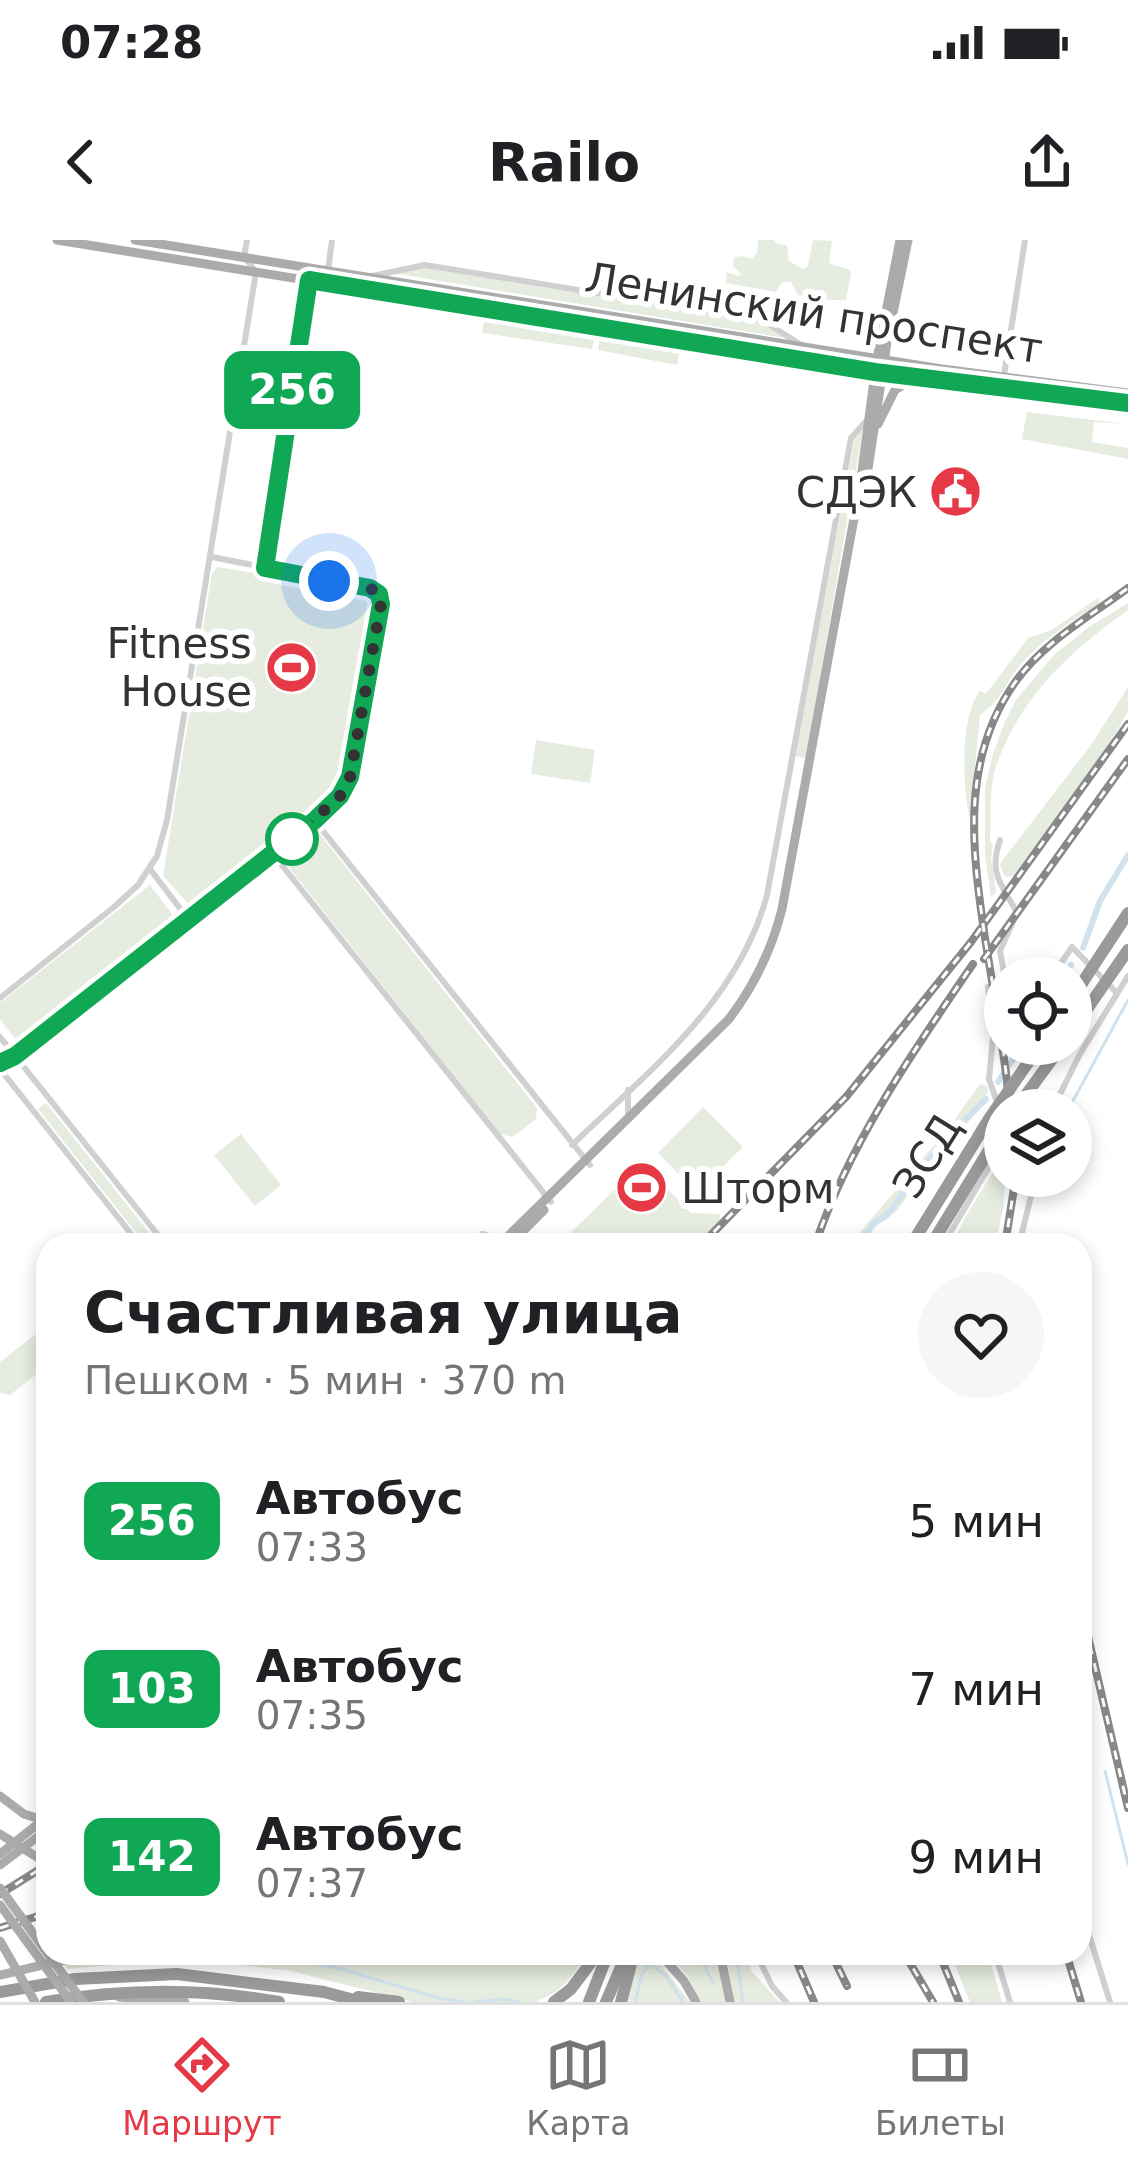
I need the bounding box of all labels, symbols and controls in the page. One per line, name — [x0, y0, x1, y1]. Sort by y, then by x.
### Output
text: 07:28 — [60, 16, 203, 69]
icon: back — [48, 129, 114, 195]
icon: share — [1014, 129, 1080, 195]
text: Railo — [488, 131, 640, 194]
street label: Ленинский проспект — [582, 253, 1046, 373]
line badge: 256 — [223, 351, 361, 429]
text: 256 — [248, 365, 336, 414]
public building icon: СДЭК — [928, 464, 984, 520]
place label: СДЭК — [796, 468, 917, 517]
your location — [299, 551, 359, 611]
place label: Fitness House — [107, 619, 252, 716]
sports icon: Fitness House — [263, 639, 319, 695]
unlabelled marker — [267, 814, 317, 864]
map controls — [984, 957, 1092, 1197]
button: locate — [984, 957, 1092, 1065]
button: layers — [984, 1089, 1092, 1197]
street label: ЗСД — [883, 1105, 971, 1207]
sports icon: Шторм — [614, 1160, 670, 1216]
place label: Шторм — [681, 1164, 834, 1213]
button: heart — [918, 1272, 1044, 1398]
text: Счастливая улица — [84, 1280, 682, 1346]
text: Пешком · 5 мин · 370 m — [84, 1358, 567, 1403]
text: Автобус — [256, 1472, 463, 1525]
text: 5 мин — [908, 1495, 1044, 1548]
text: 256 — [108, 1496, 196, 1545]
text: 07:33 — [256, 1525, 368, 1570]
text: Автобус — [256, 1640, 463, 1693]
text: 7 мин — [908, 1663, 1044, 1716]
text: 103 — [108, 1664, 196, 1713]
text: 07:35 — [256, 1693, 368, 1738]
text: Автобус — [256, 1808, 463, 1861]
text: 9 мин — [908, 1831, 1044, 1884]
text: 142 — [108, 1832, 196, 1881]
text: 07:37 — [256, 1861, 368, 1906]
tab: Маршрут — [122, 2032, 282, 2143]
tab: Карта — [526, 2032, 630, 2143]
tab: Билеты — [875, 2032, 1006, 2143]

